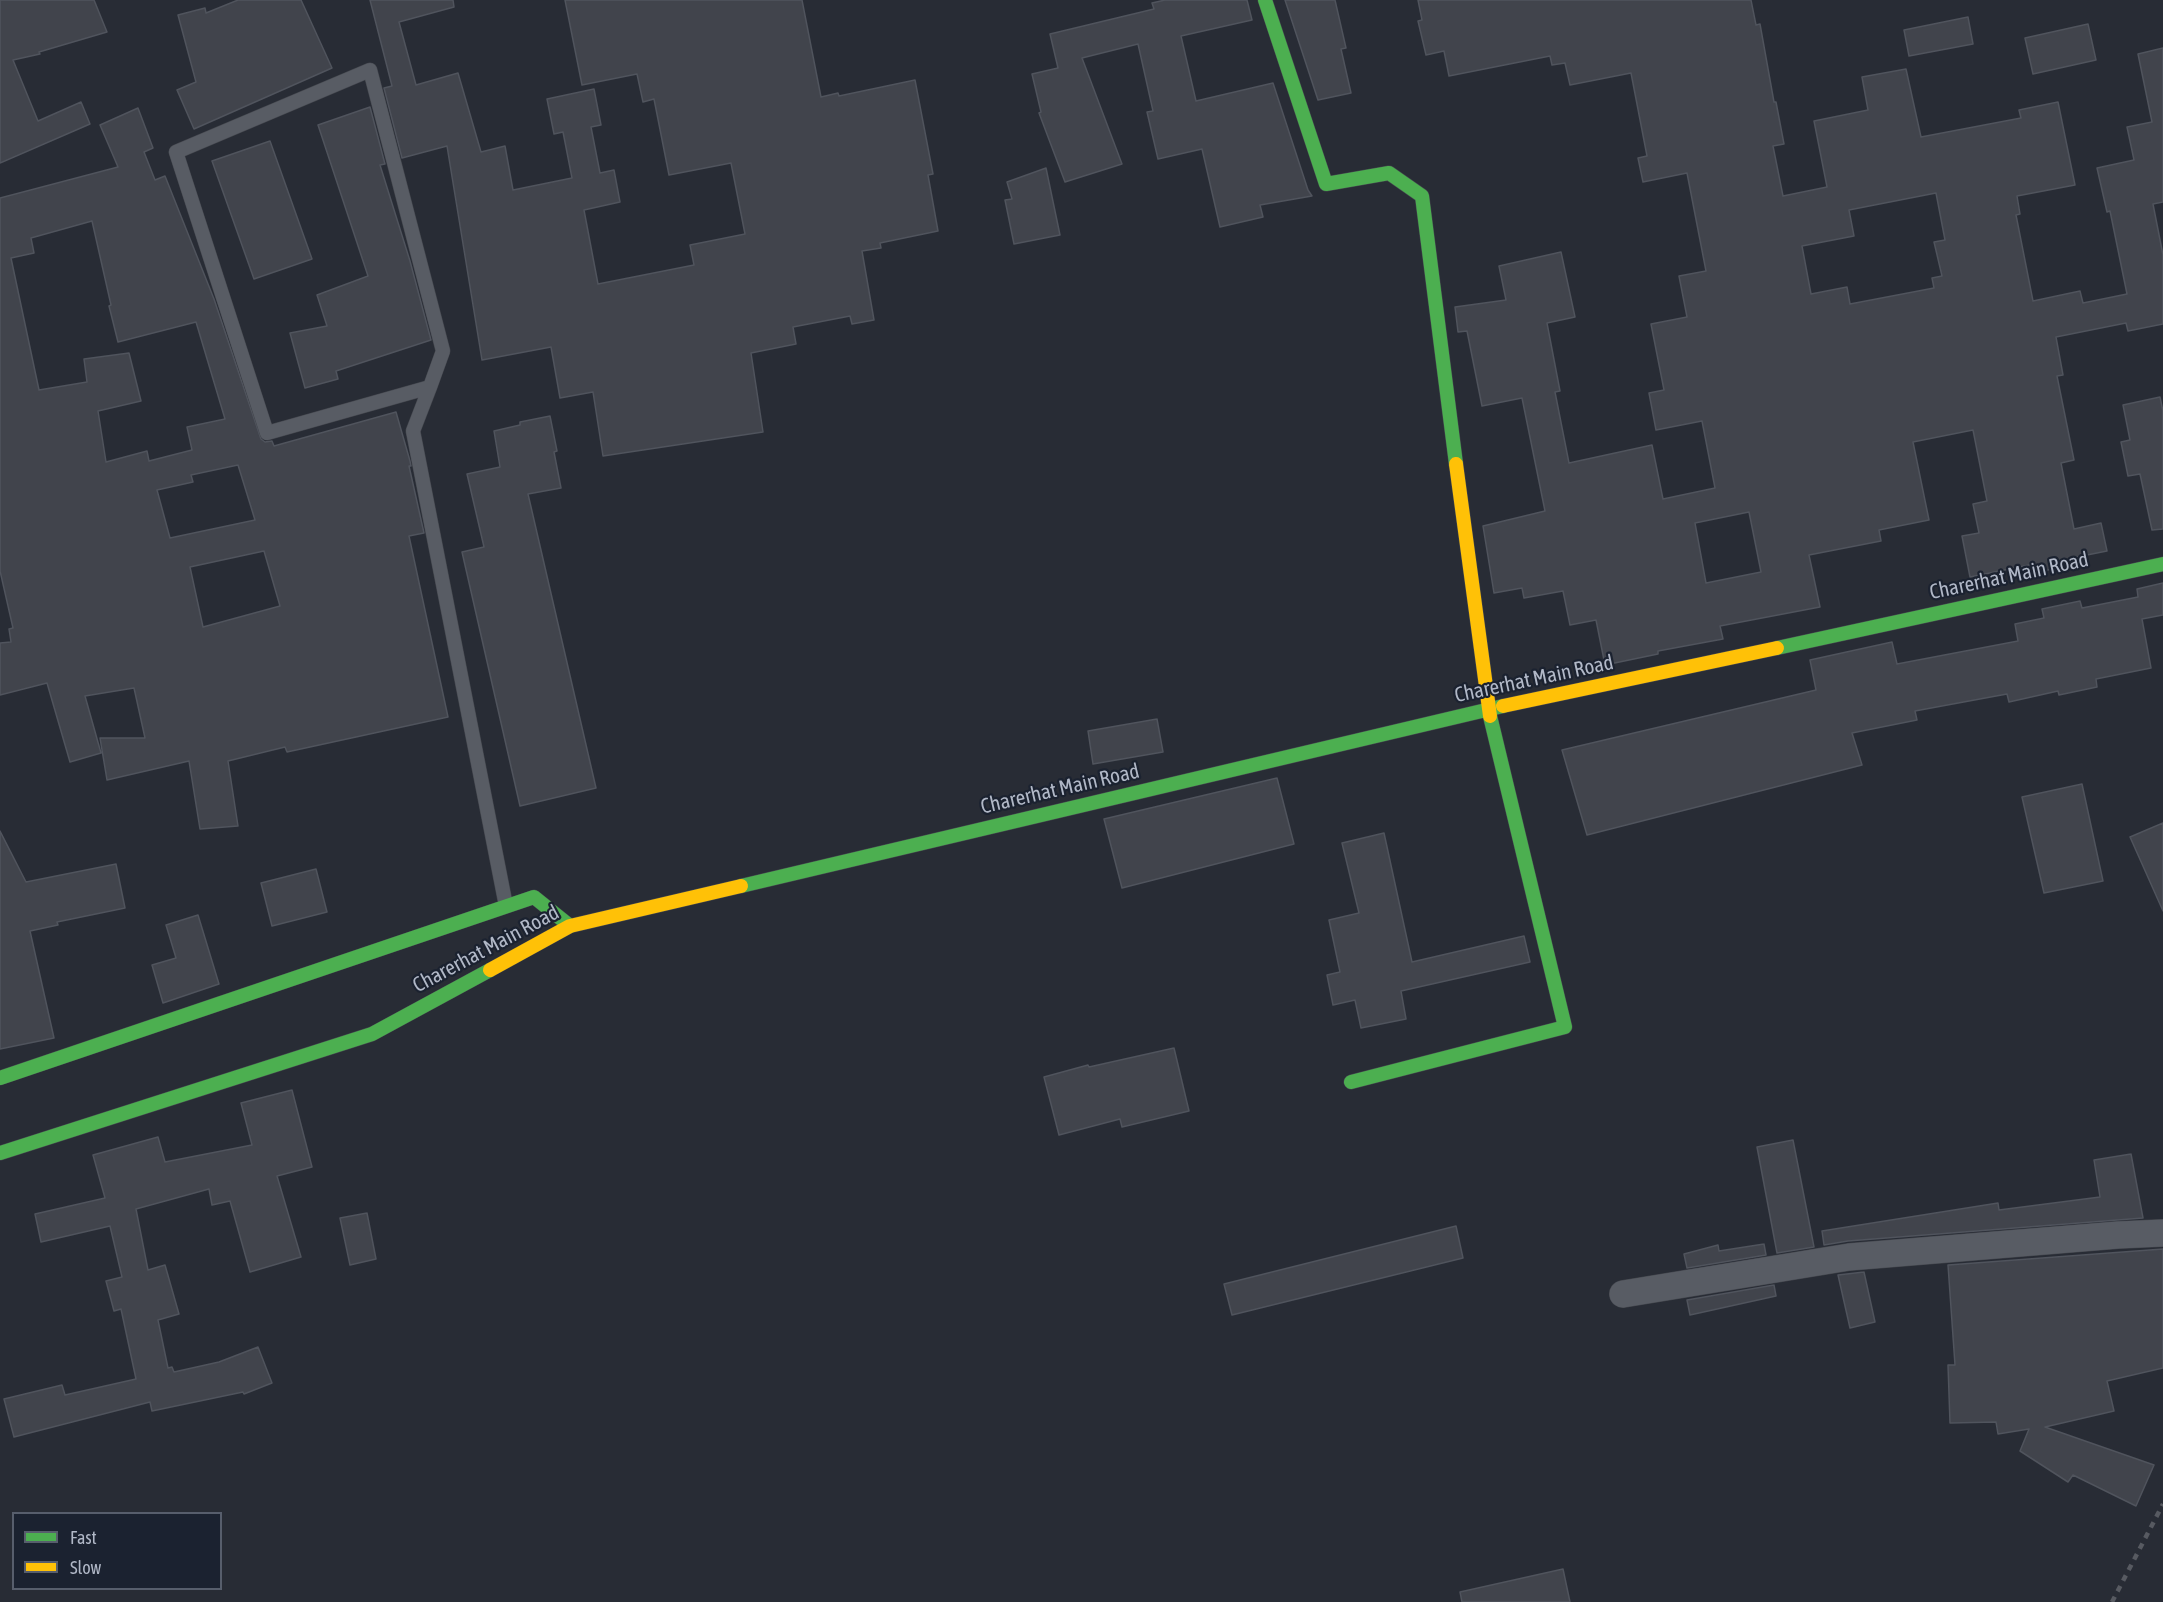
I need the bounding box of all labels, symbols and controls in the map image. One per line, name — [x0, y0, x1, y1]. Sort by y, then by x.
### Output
street label: Charerhat Main Road — [1927, 547, 2091, 605]
street label: Charerhat Main Road — [1452, 650, 1616, 708]
street label: Charerhat Main Road — [978, 759, 1142, 819]
street label: Charerhat Main Road — [409, 900, 563, 998]
legend — [12, 1512, 222, 1590]
text: Fast — [70, 1527, 97, 1548]
text: Slow — [70, 1557, 101, 1578]

